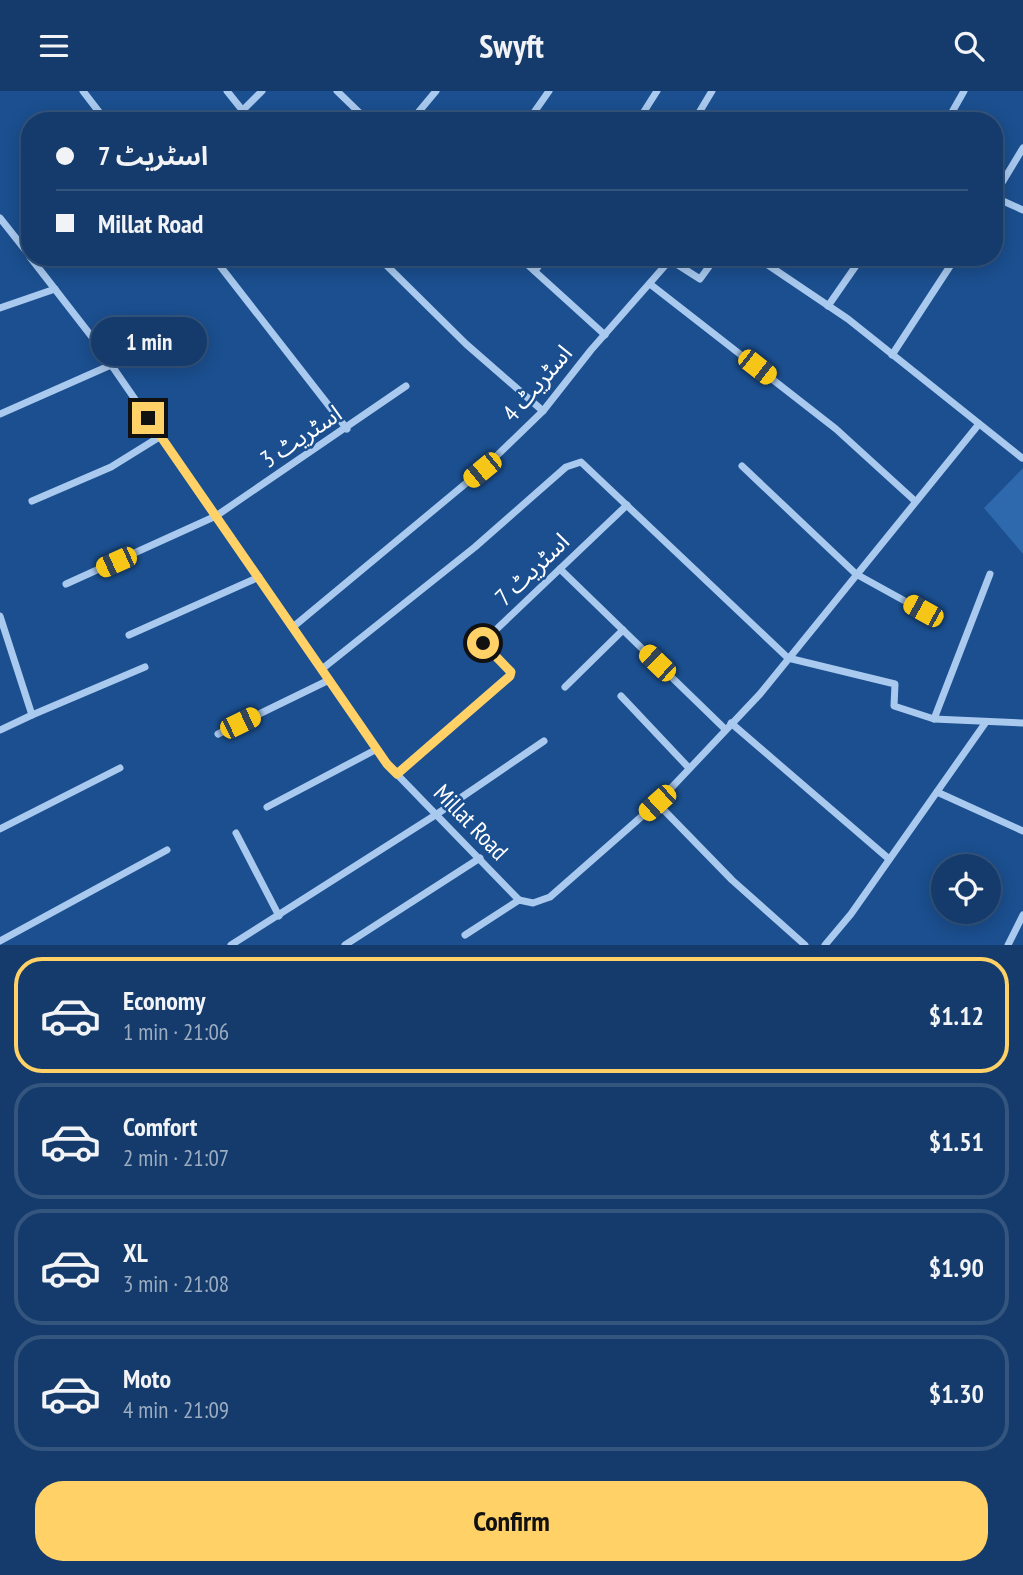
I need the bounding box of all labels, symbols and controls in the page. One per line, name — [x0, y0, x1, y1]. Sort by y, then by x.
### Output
text: Swyft — [479, 25, 544, 67]
icon: menu — [35, 27, 73, 65]
icon: search — [950, 27, 988, 65]
text: اسٹریٹ 7 — [98, 139, 208, 172]
text: Millat Road — [98, 207, 203, 240]
callout: 1 min — [90, 317, 206, 365]
text: 1 min — [126, 327, 172, 356]
street label: اسٹریٹ 4 — [495, 338, 579, 428]
car — [734, 346, 781, 388]
street label: اسٹریٹ 3 — [254, 398, 348, 474]
route end — [132, 402, 164, 434]
car — [460, 449, 505, 491]
street label: اسٹریٹ 7 — [488, 526, 576, 612]
car — [93, 544, 140, 580]
car — [900, 592, 947, 630]
route start — [467, 627, 499, 659]
car — [635, 641, 680, 685]
car — [217, 704, 264, 742]
street label: Millat Road — [427, 777, 515, 867]
car — [635, 781, 680, 825]
map controls — [931, 854, 1001, 924]
button: locate — [931, 854, 1001, 924]
icon: car — [39, 984, 102, 1047]
text: Economy — [123, 984, 205, 1017]
text: $1.12 — [929, 999, 984, 1032]
text: 1 min · 21:06 — [123, 1017, 229, 1046]
icon: car — [39, 1110, 102, 1173]
text: Comfort — [123, 1110, 197, 1143]
text: $1.51 — [929, 1125, 984, 1158]
text: 2 min · 21:07 — [123, 1143, 229, 1172]
icon: car — [39, 1236, 102, 1299]
text: XL — [123, 1236, 148, 1269]
text: $1.90 — [929, 1251, 984, 1284]
text: 3 min · 21:08 — [123, 1269, 229, 1298]
icon: car — [39, 1362, 102, 1425]
text: Moto — [123, 1362, 171, 1395]
text: $1.30 — [929, 1377, 984, 1410]
text: 4 min · 21:09 — [123, 1395, 229, 1424]
button: Confirm — [35, 1481, 988, 1561]

